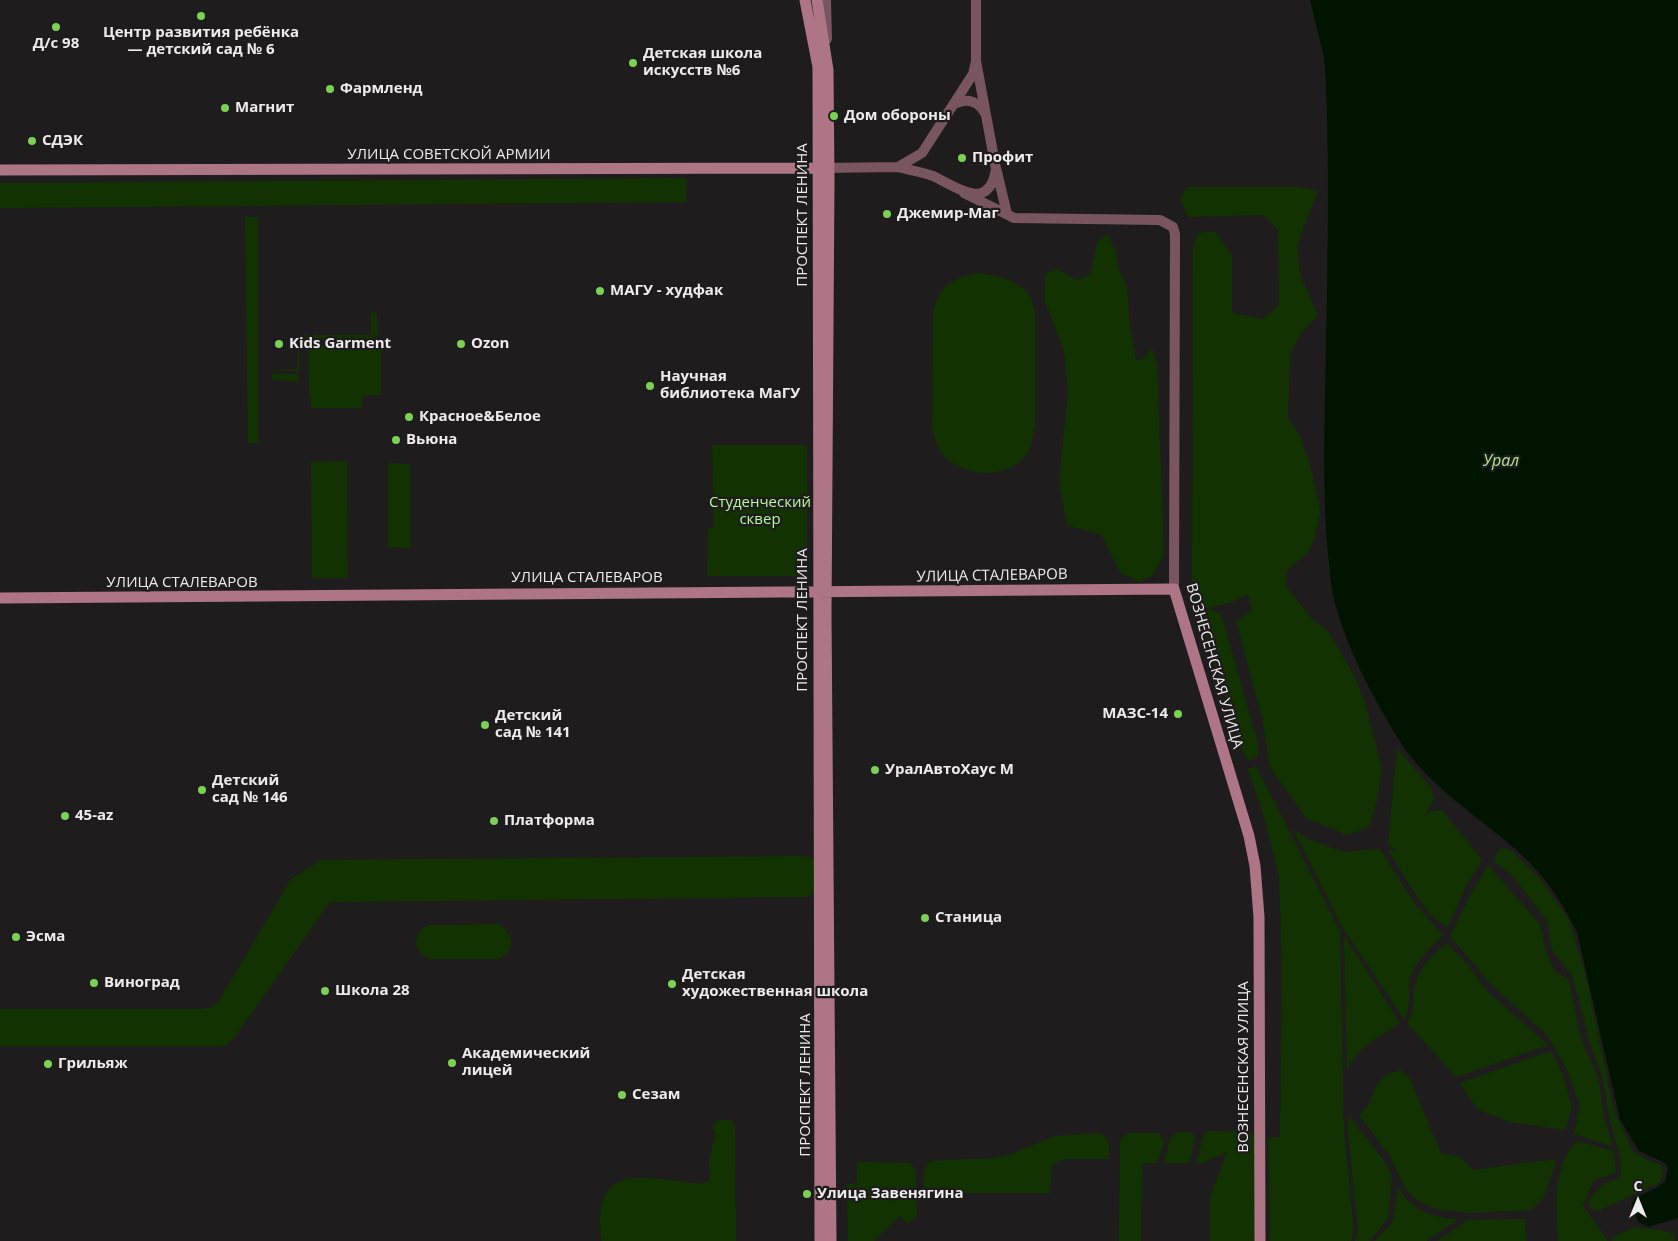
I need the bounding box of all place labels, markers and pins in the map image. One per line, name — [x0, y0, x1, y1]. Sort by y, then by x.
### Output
marker: Центр развития ребёнка — детский сад № 6 — [195, 10, 207, 22]
marker: Д/с 98 — [50, 21, 62, 33]
place label: Центр развития ребёнка — детский сад № 6 — [103, 24, 299, 59]
place label: Д/с 98 — [33, 35, 79, 53]
place label: Детская школа искусств №6 — [643, 45, 762, 80]
marker: Детская школа искусств №6 — [627, 57, 639, 69]
place label: Фармленд — [340, 80, 423, 98]
marker: Фармленд — [324, 83, 336, 95]
place label: Магнит — [235, 99, 294, 117]
marker: Магнит — [219, 102, 231, 114]
place label: Дом обороны — [844, 107, 951, 125]
marker: Дом обороны — [828, 110, 840, 122]
place label: СДЭК — [42, 132, 83, 150]
marker: СДЭК — [26, 135, 38, 147]
place label: Профит — [972, 149, 1033, 167]
marker: Профит — [956, 152, 968, 164]
place label: Джемир-Маг — [897, 205, 999, 223]
marker: Джемир-Маг — [881, 208, 893, 220]
place label: МАГУ - худфак — [610, 282, 723, 300]
marker: МАГУ - худфак — [594, 285, 606, 297]
place label: Kids Garment — [289, 335, 391, 353]
place label: Ozon — [471, 335, 509, 353]
marker: Kids Garment — [273, 338, 285, 350]
marker: Ozon — [455, 338, 467, 350]
place label: Научная библиотека МаГУ — [660, 368, 800, 403]
marker: Научная библиотека МаГУ — [644, 380, 656, 392]
place label: Красное&Белое — [419, 408, 541, 426]
marker: Красное&Белое — [403, 411, 415, 423]
place label: Вьюна — [406, 431, 457, 449]
marker: Вьюна — [390, 434, 402, 446]
place label: МАЗС-14 — [1102, 705, 1168, 723]
place label: Детский сад № 141 — [495, 707, 571, 742]
marker: МАЗС-14 — [1172, 708, 1184, 720]
marker: Детский сад № 141 — [479, 719, 491, 731]
place label: УралАвтоХаус М — [885, 761, 1014, 779]
marker: УралАвтоХаус М — [869, 764, 881, 776]
place label: Детский сад № 146 — [212, 772, 288, 807]
marker: Детский сад № 146 — [196, 784, 208, 796]
place label: 45-az — [75, 807, 113, 825]
marker: 45-az — [59, 810, 71, 822]
place label: Платформа — [504, 812, 595, 830]
marker: Платформа — [488, 815, 500, 827]
place label: Станица — [935, 909, 1002, 927]
marker: Станица — [919, 912, 931, 924]
place label: Эсма — [26, 928, 65, 946]
marker: Эсма — [10, 931, 22, 943]
place label: Детская художественная школа — [682, 966, 868, 1001]
place label: Виноград — [104, 974, 180, 992]
marker: Виноград — [88, 977, 100, 989]
marker: Детская художественная школа — [666, 978, 678, 990]
place label: Школа 28 — [335, 982, 410, 1000]
marker: Школа 28 — [319, 985, 331, 997]
place label: Академический лицей — [462, 1045, 590, 1080]
place label: Грильяж — [58, 1055, 128, 1073]
marker: Академический лицей — [446, 1057, 458, 1069]
marker: Грильяж — [42, 1058, 54, 1070]
place label: Сезам — [632, 1086, 680, 1104]
marker: Сезам — [616, 1089, 628, 1101]
place label: Улица Завенягина — [817, 1185, 964, 1203]
marker: Улица Завенягина — [801, 1188, 813, 1200]

